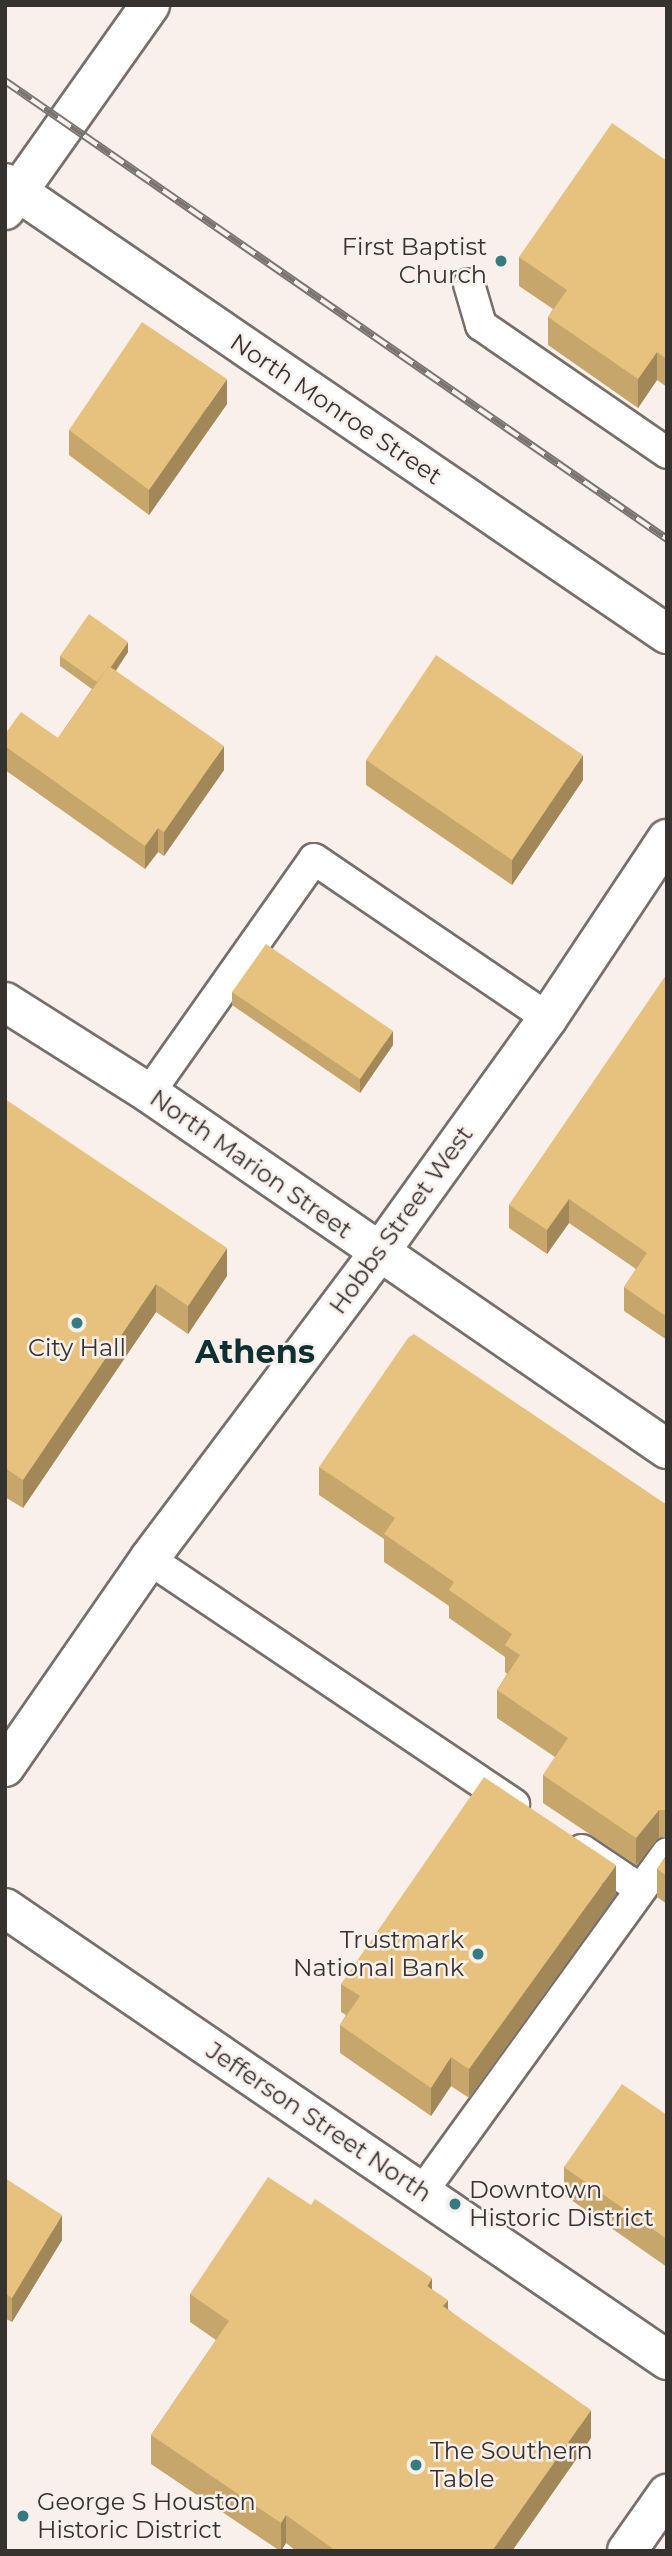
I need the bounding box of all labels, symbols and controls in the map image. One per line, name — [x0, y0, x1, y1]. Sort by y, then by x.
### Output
place label: First Baptist Church — [342, 233, 487, 289]
marker: First Baptist Church — [493, 253, 509, 269]
street label: North Monroe Street — [225, 328, 447, 490]
street label: North Marion Street — [144, 1083, 358, 1245]
street label: Hobbs Street West — [323, 1120, 479, 1320]
marker: City Hall — [69, 1315, 85, 1331]
district label: Athens — [195, 1333, 315, 1371]
place label: City Hall — [28, 1334, 126, 1362]
place label: Trustmark National Bank — [293, 1926, 464, 1982]
marker: Trustmark National Bank — [470, 1946, 486, 1962]
street label: Jefferson Street North — [201, 2036, 437, 2208]
place label: Downtown Historic District — [469, 2176, 654, 2232]
marker: Downtown Historic District — [447, 2196, 463, 2212]
place label: The Southern Table — [430, 2437, 593, 2493]
marker: The Southern Table — [408, 2457, 424, 2473]
place label: George S Houston Historic District — [37, 2488, 256, 2544]
marker: George S Houston Historic District — [15, 2508, 31, 2524]

